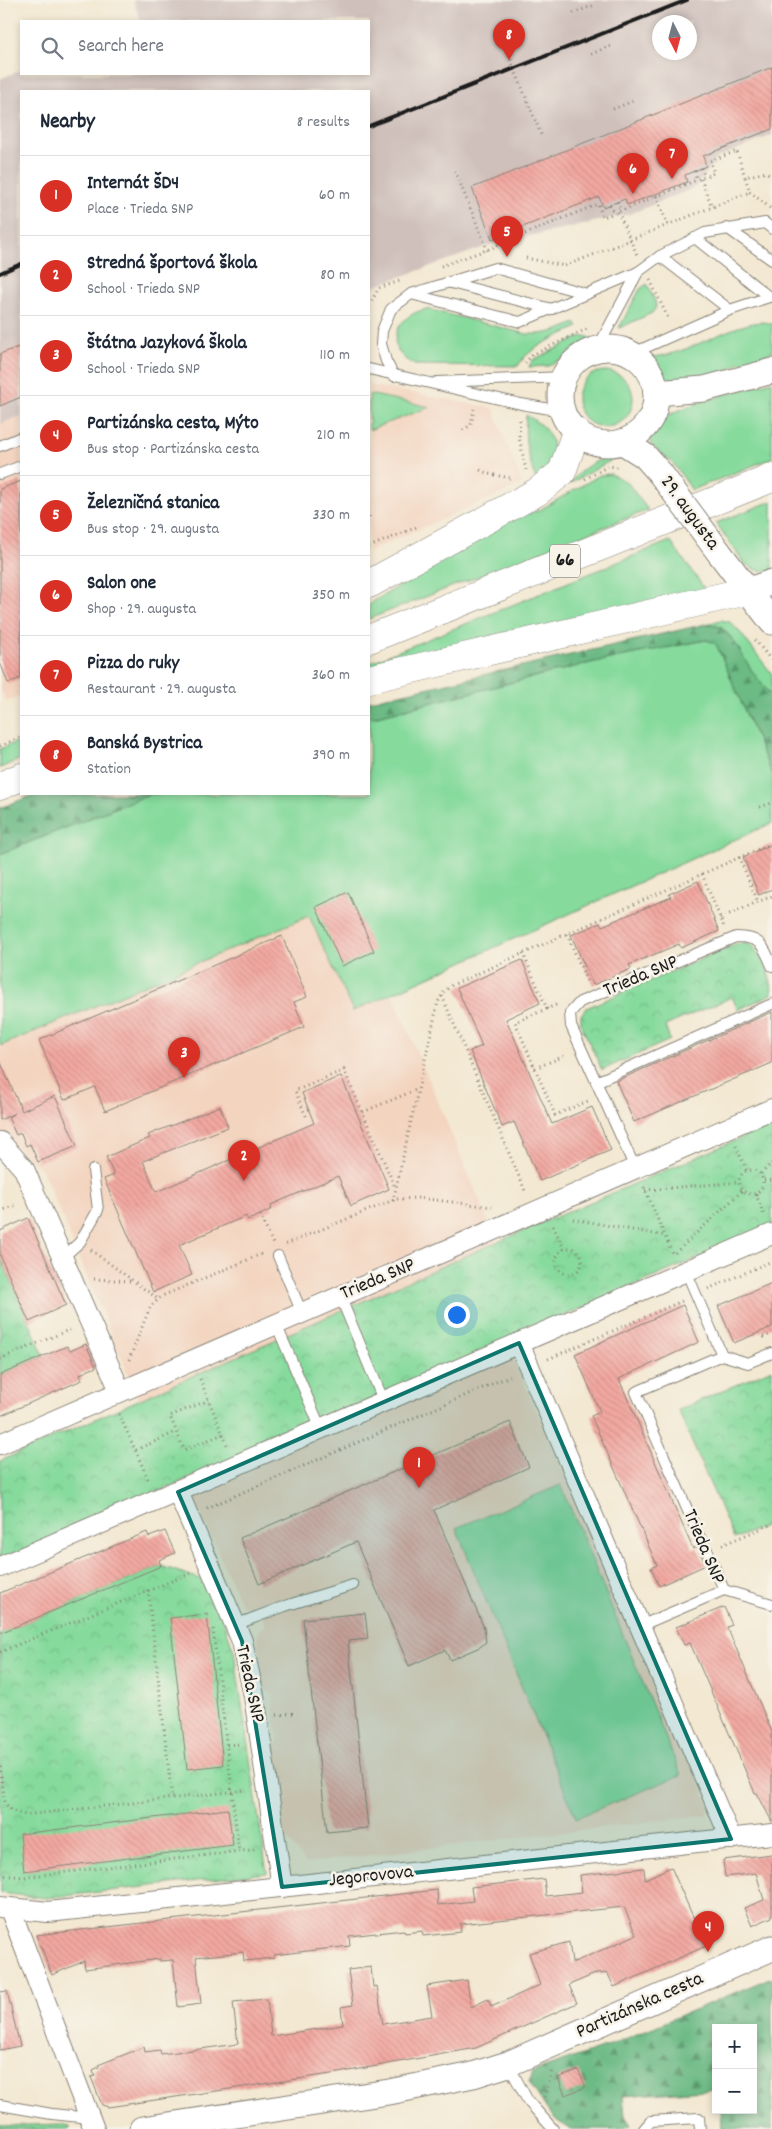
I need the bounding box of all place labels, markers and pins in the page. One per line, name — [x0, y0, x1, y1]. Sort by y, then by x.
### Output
pin: 8 — [493, 19, 525, 60]
pin: 7 — [656, 138, 688, 179]
pin: 6 — [617, 153, 649, 194]
pin: 5 — [491, 216, 523, 257]
pin: 3 — [168, 1037, 200, 1078]
pin: 2 — [228, 1140, 260, 1181]
pin: 1 — [403, 1447, 435, 1488]
pin: 4 — [692, 1911, 724, 1952]

